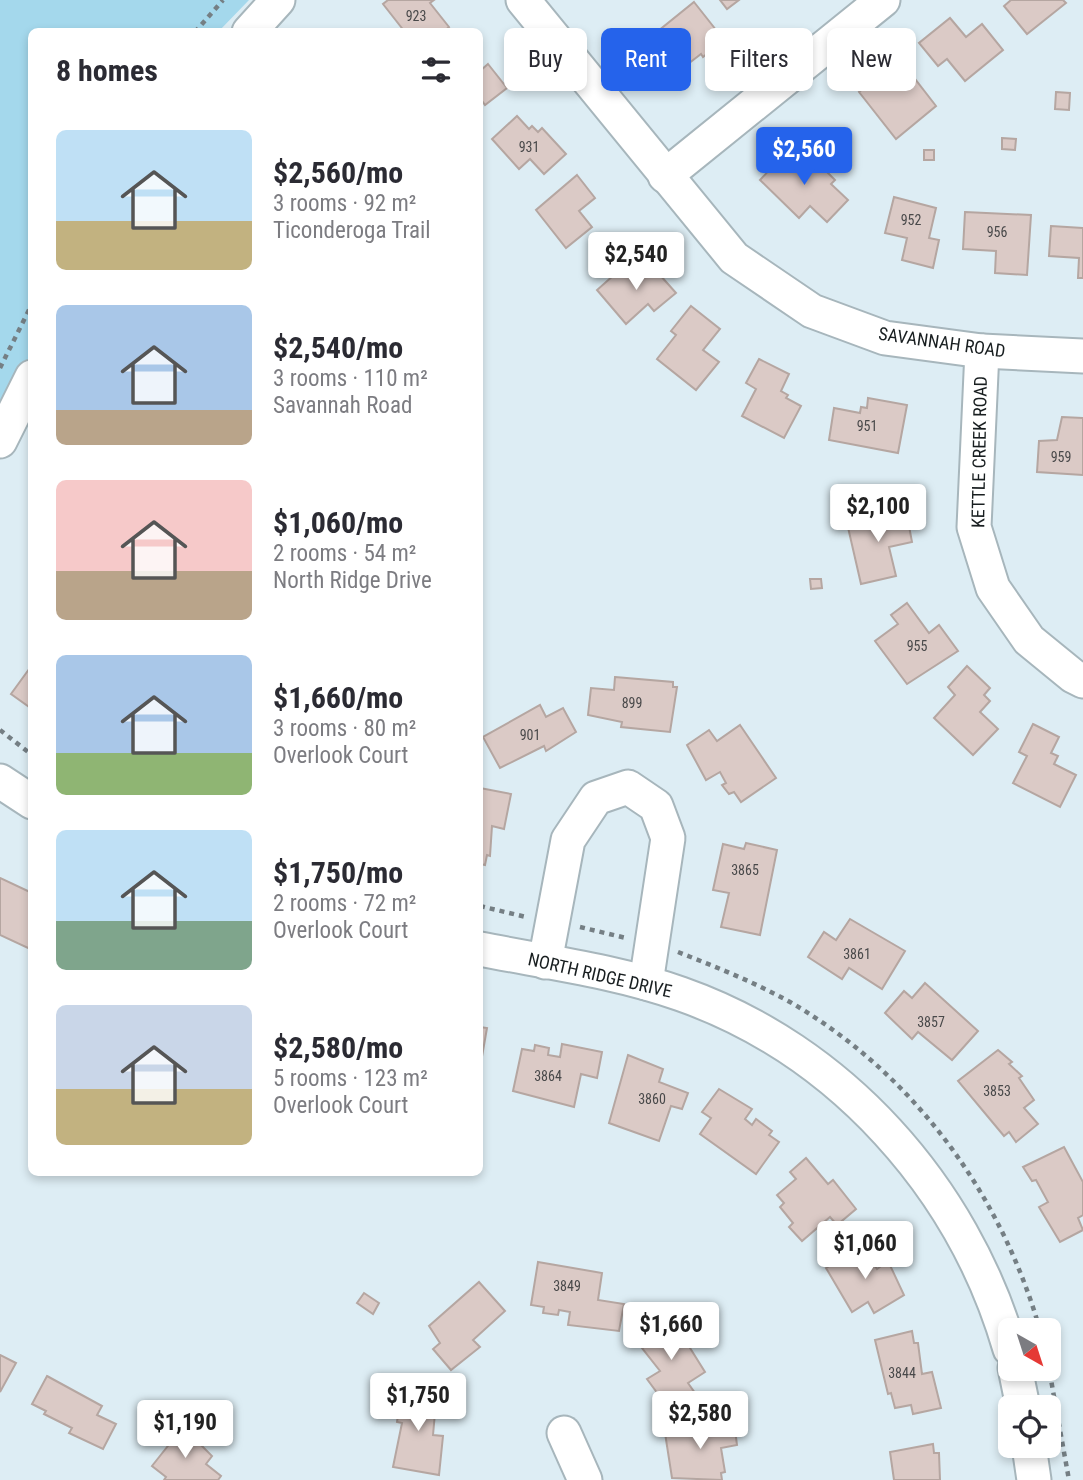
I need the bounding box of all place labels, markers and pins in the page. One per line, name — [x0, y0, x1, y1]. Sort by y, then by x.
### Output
pin: $2,560 — [747, 128, 861, 187]
pin: $2,540 — [579, 232, 693, 292]
pin: $2,100 — [821, 484, 935, 544]
pin: $1,060 — [808, 1222, 922, 1281]
pin: $1,660 — [614, 1302, 728, 1362]
pin: $1,750 — [361, 1374, 475, 1433]
pin: $2,580 — [643, 1392, 757, 1451]
pin: $1,190 — [128, 1400, 242, 1460]

